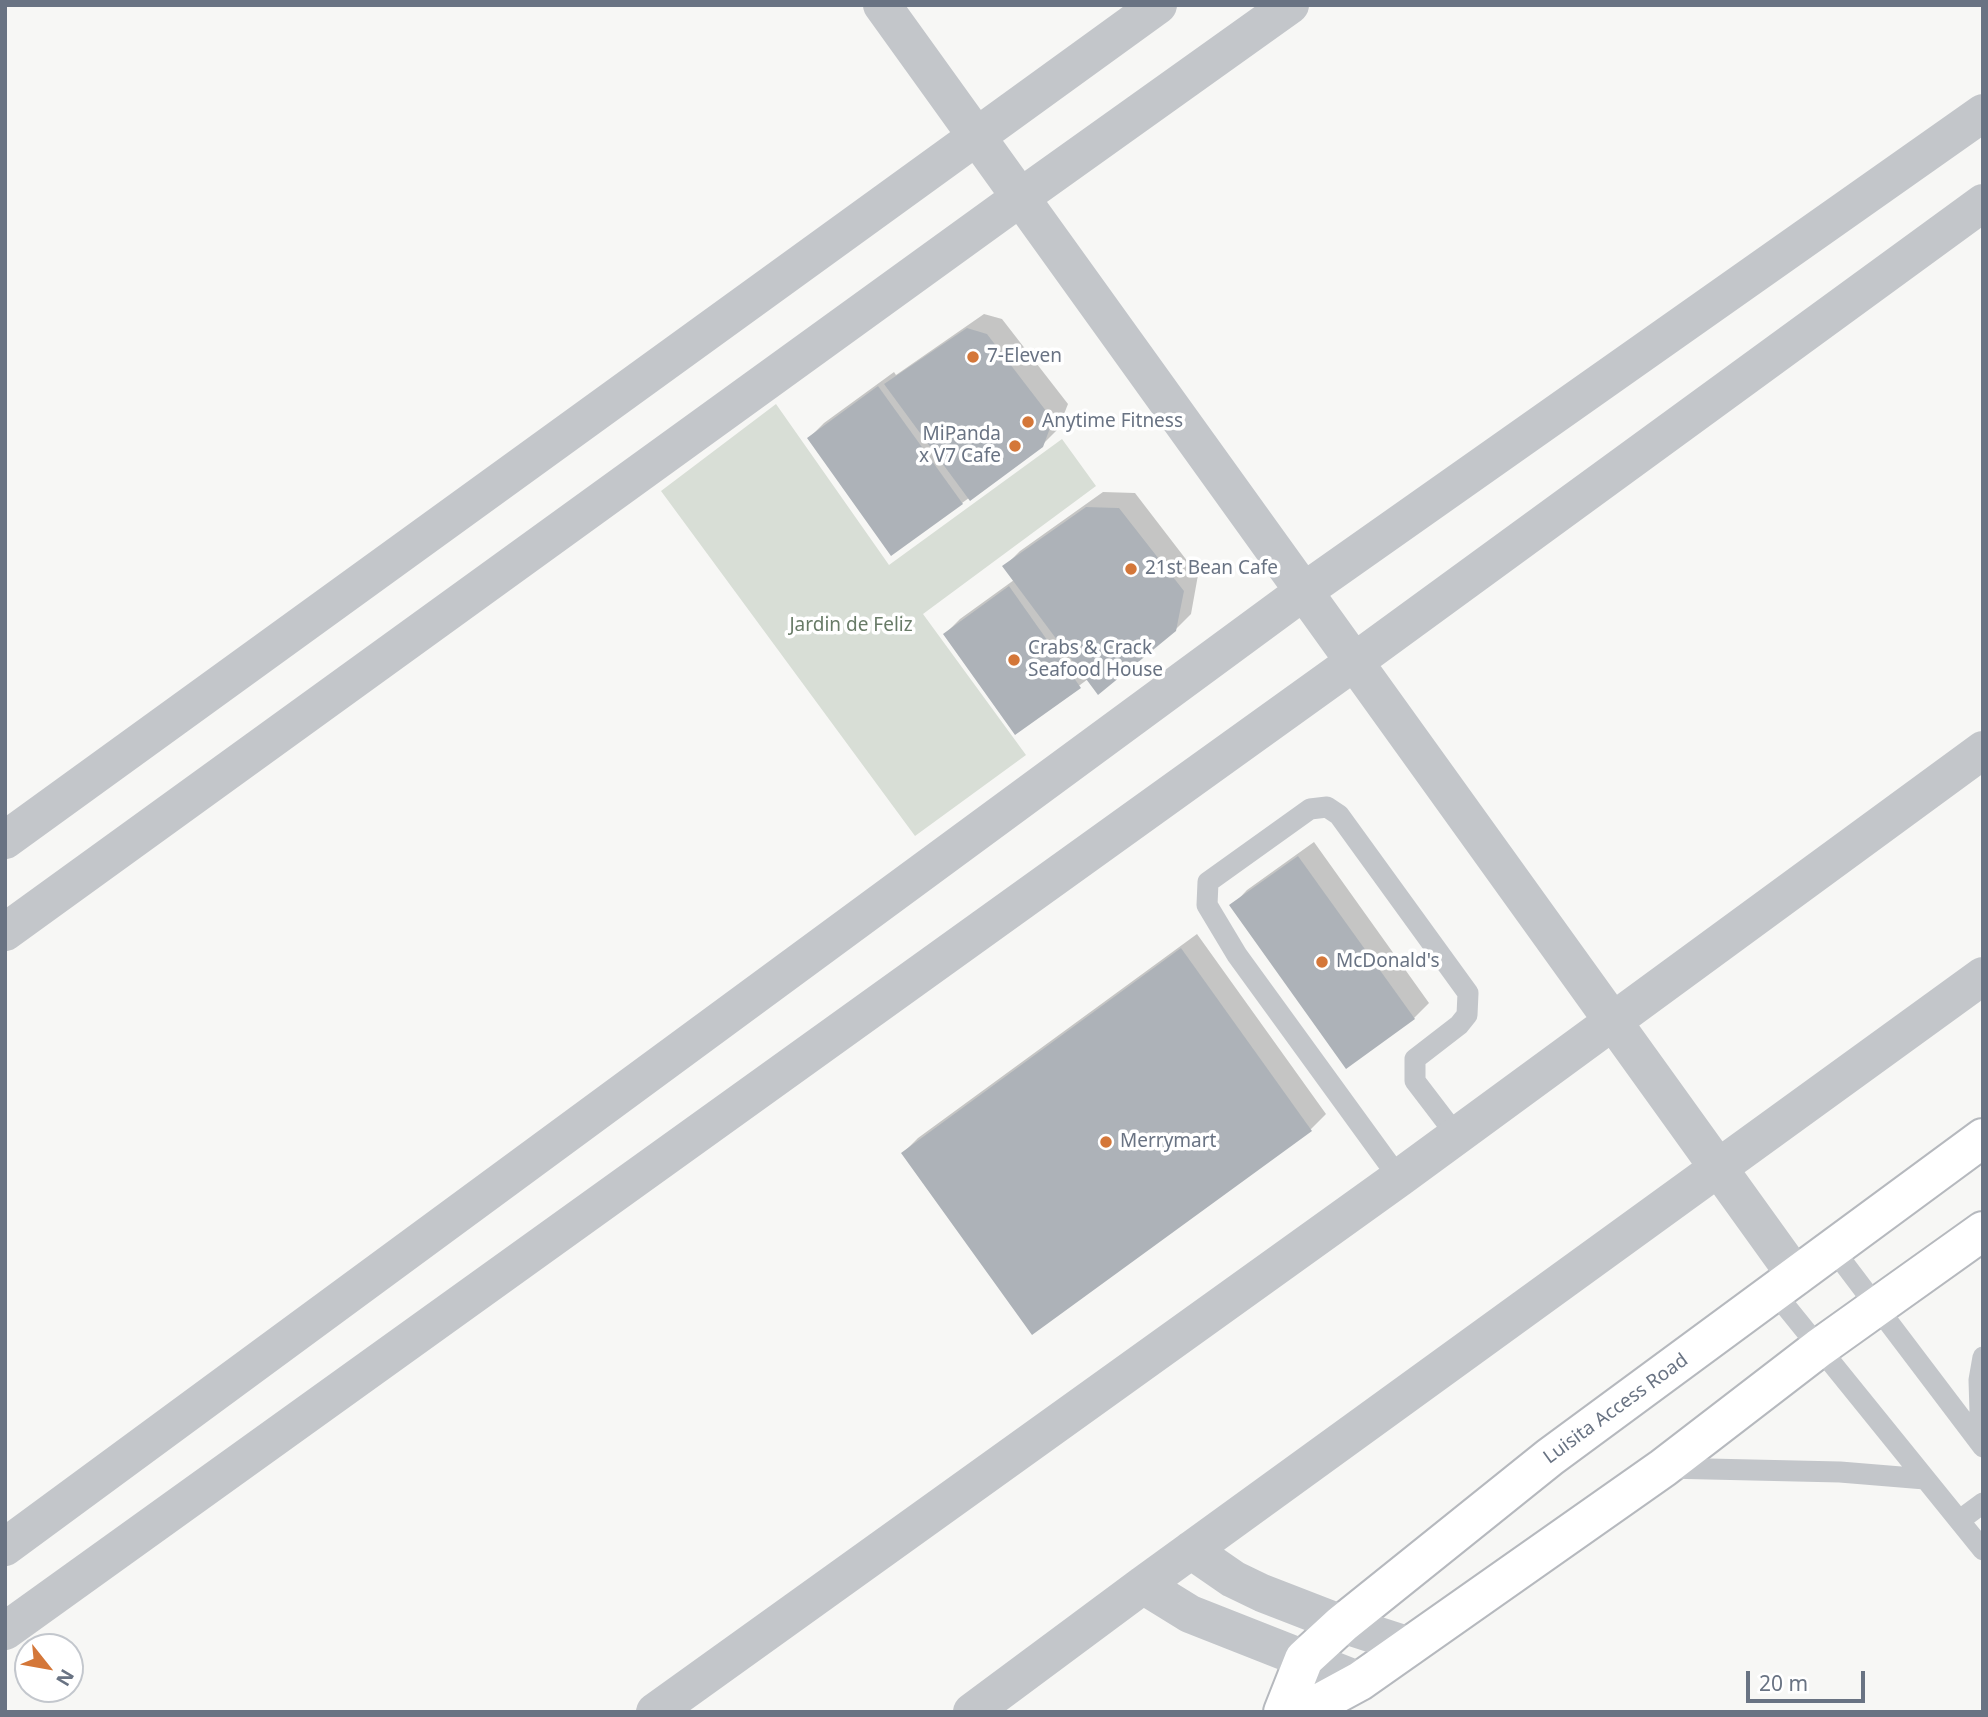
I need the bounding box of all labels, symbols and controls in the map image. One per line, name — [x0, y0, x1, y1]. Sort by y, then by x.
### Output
place label: 7-Eleven — [987, 346, 1062, 368]
marker: 7-Eleven — [965, 349, 981, 365]
place label: Anytime Fitness — [1042, 411, 1183, 433]
marker: Anytime Fitness — [1020, 414, 1036, 430]
place label: MiPanda x V7 Cafe — [919, 424, 1001, 468]
marker: MiPanda x V7 Cafe — [1007, 438, 1023, 454]
place label: 21st Bean Cafe — [1145, 558, 1278, 580]
marker: 21st Bean Cafe — [1123, 561, 1139, 577]
park label: Jardin de Feliz — [789, 615, 913, 637]
place label: Crabs & Crack Seafood House — [1028, 638, 1163, 682]
marker: Crabs & Crack Seafood House — [1006, 652, 1022, 668]
place label: McDonald's — [1336, 951, 1440, 973]
marker: McDonald's — [1314, 954, 1330, 970]
place label: Merrymart — [1120, 1131, 1216, 1153]
marker: Merrymart — [1098, 1134, 1114, 1150]
street label: Luisita Access Road — [1539, 1349, 1693, 1469]
north arrow — [14, 1633, 84, 1703]
scale bar — [1750, 1658, 1869, 1702]
text: N — [50, 1664, 80, 1691]
text: 20 m — [1759, 1669, 1808, 1697]

